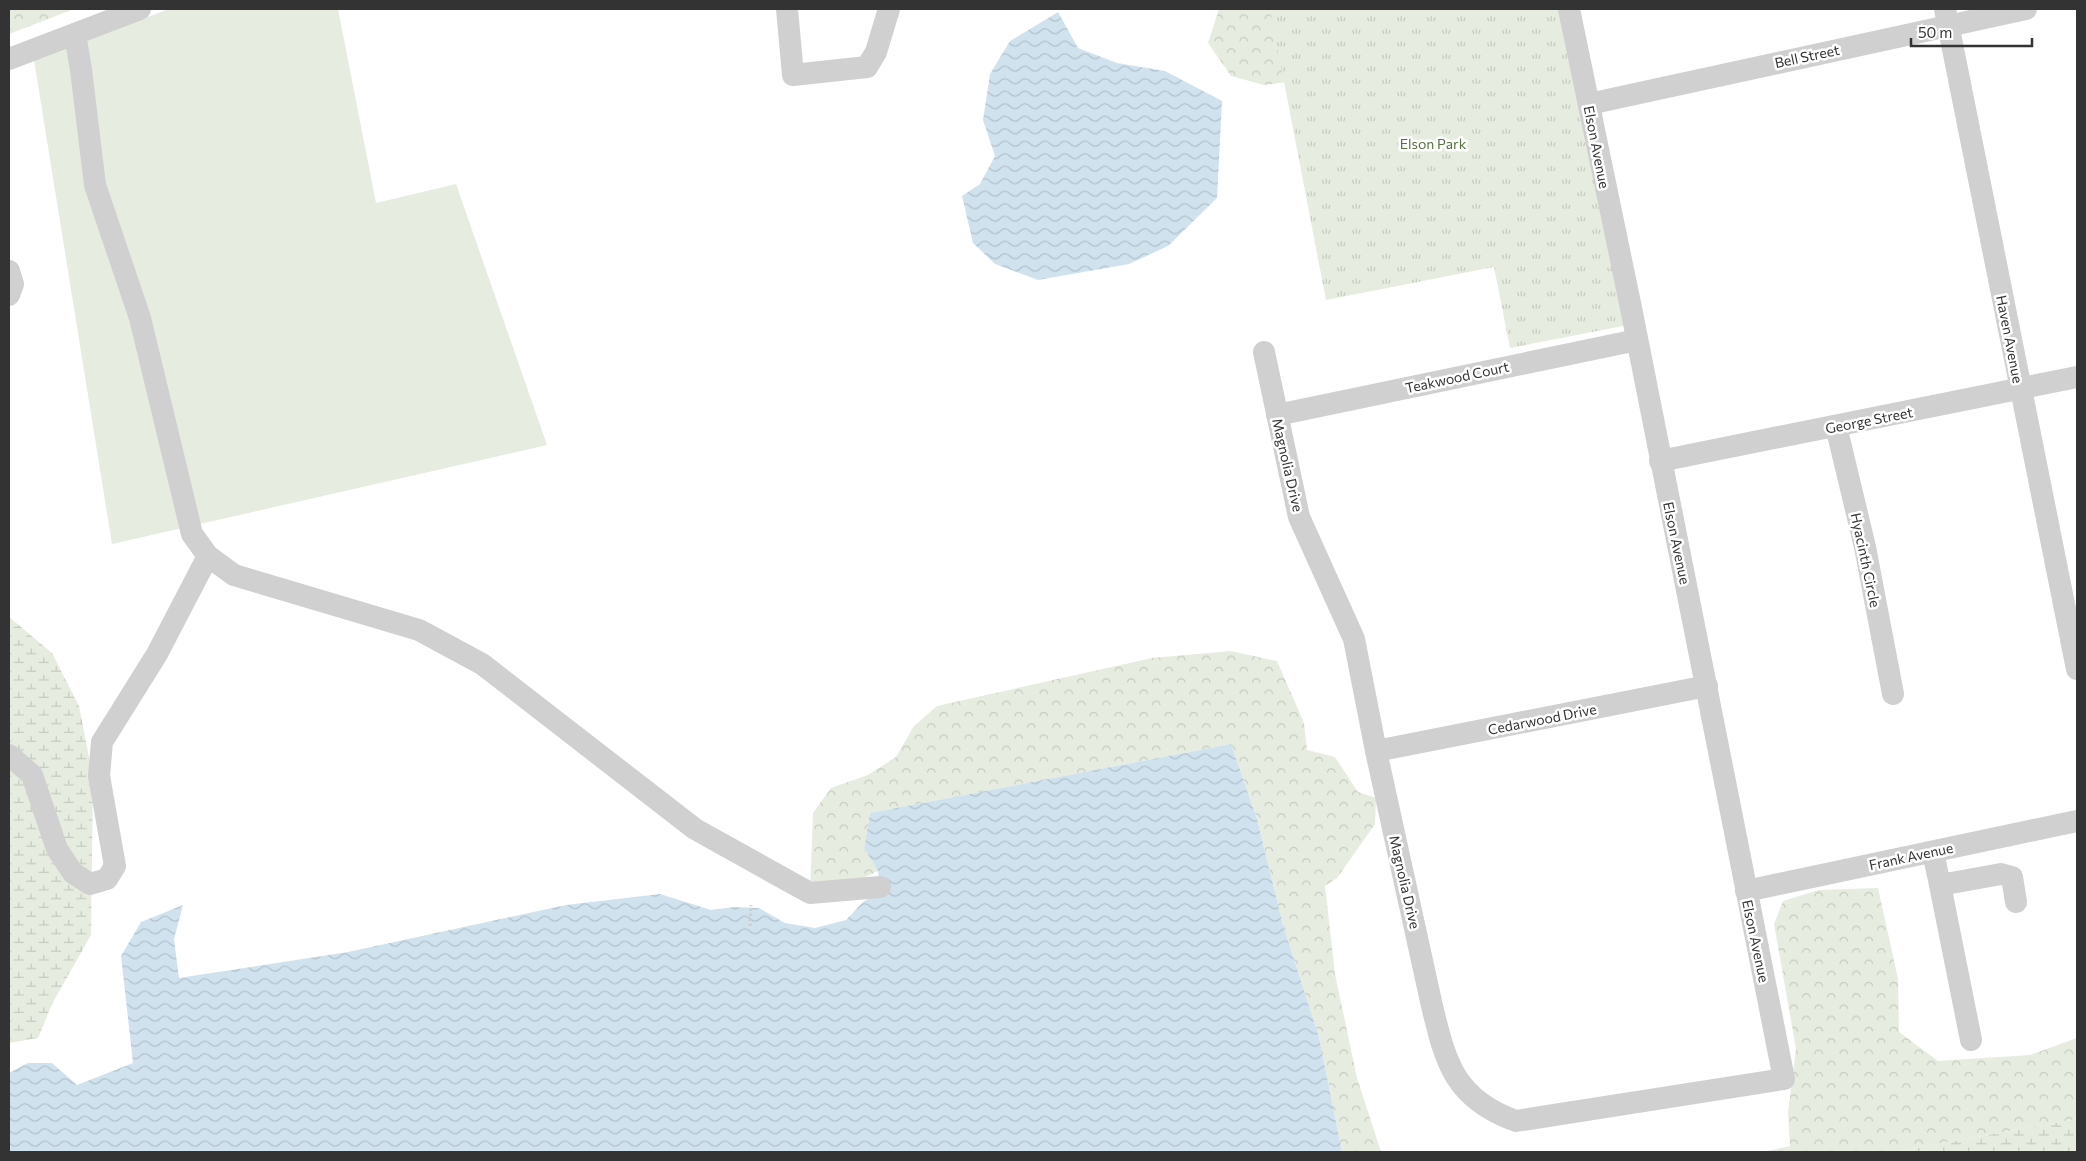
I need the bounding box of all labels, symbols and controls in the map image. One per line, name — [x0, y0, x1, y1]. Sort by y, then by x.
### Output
scale bar — [1911, 15, 2032, 47]
text: 50 m — [1918, 23, 1952, 41]
street label: Bell Street — [1773, 41, 1841, 71]
street label: Elson Avenue — [1581, 104, 1613, 190]
park label: Elson Park — [1400, 135, 1467, 152]
street label: Haven Avenue — [1993, 294, 2027, 384]
street label: Teakwood Court — [1404, 358, 1511, 396]
street label: George Street — [1824, 403, 1914, 437]
street label: Magnolia Drive — [1269, 417, 1307, 513]
street label: Elson Avenue — [1660, 500, 1694, 586]
street label: Hyacinth Circle — [1848, 511, 1884, 609]
street label: Cedarwood Drive — [1486, 700, 1598, 738]
street label: Magnolia Drive — [1386, 834, 1424, 930]
street label: Frank Avenue — [1867, 839, 1955, 873]
street label: Elson Avenue — [1739, 898, 1773, 984]

